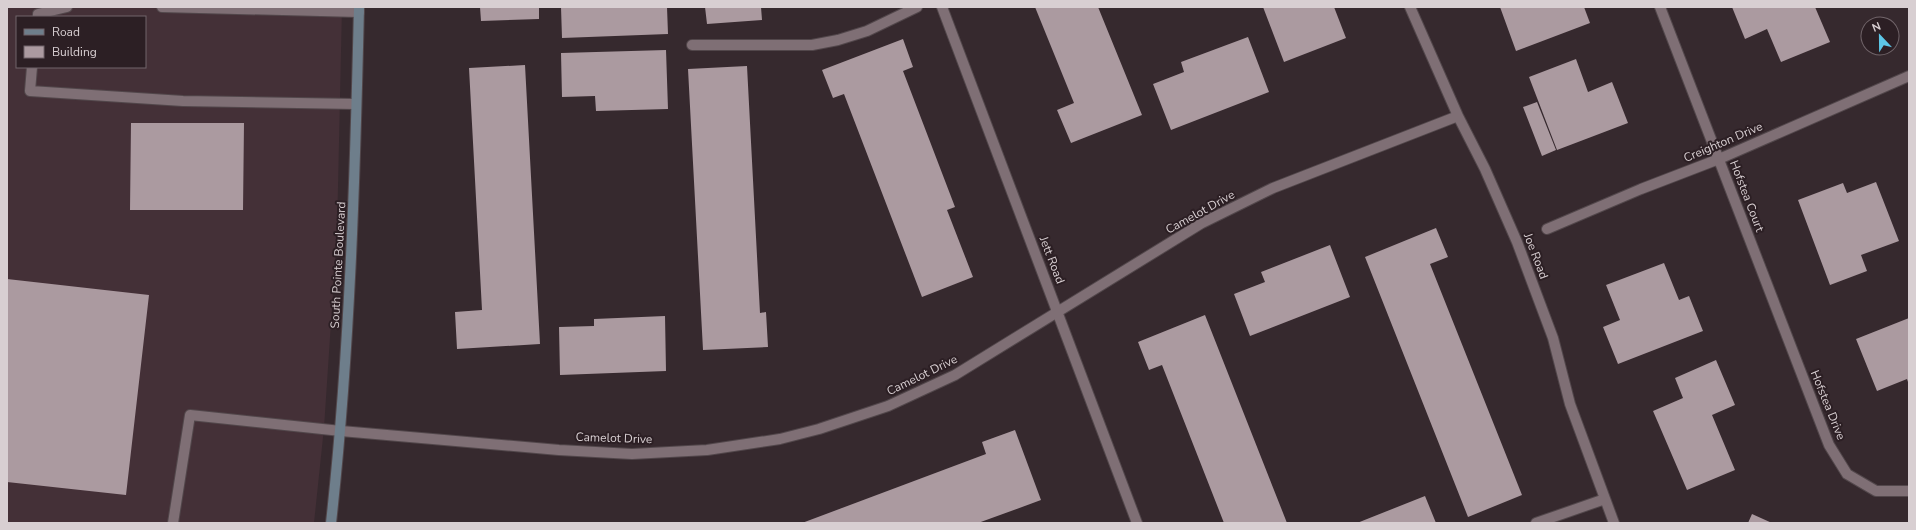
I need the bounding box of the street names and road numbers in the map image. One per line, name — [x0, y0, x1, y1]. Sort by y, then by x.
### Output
street label: Creighton Drive — [1681, 118, 1765, 166]
street label: Hofstea Court — [1726, 158, 1768, 235]
street label: Camelot Drive — [1163, 186, 1237, 238]
street label: South Pointe Boulevard — [327, 201, 349, 329]
street label: Joe Road — [1520, 230, 1552, 281]
street label: Jett Road — [1035, 233, 1068, 286]
street label: Camelot Drive — [884, 351, 960, 399]
street label: Hofstea Drive — [1807, 368, 1849, 442]
street label: Camelot Drive — [575, 429, 653, 447]

